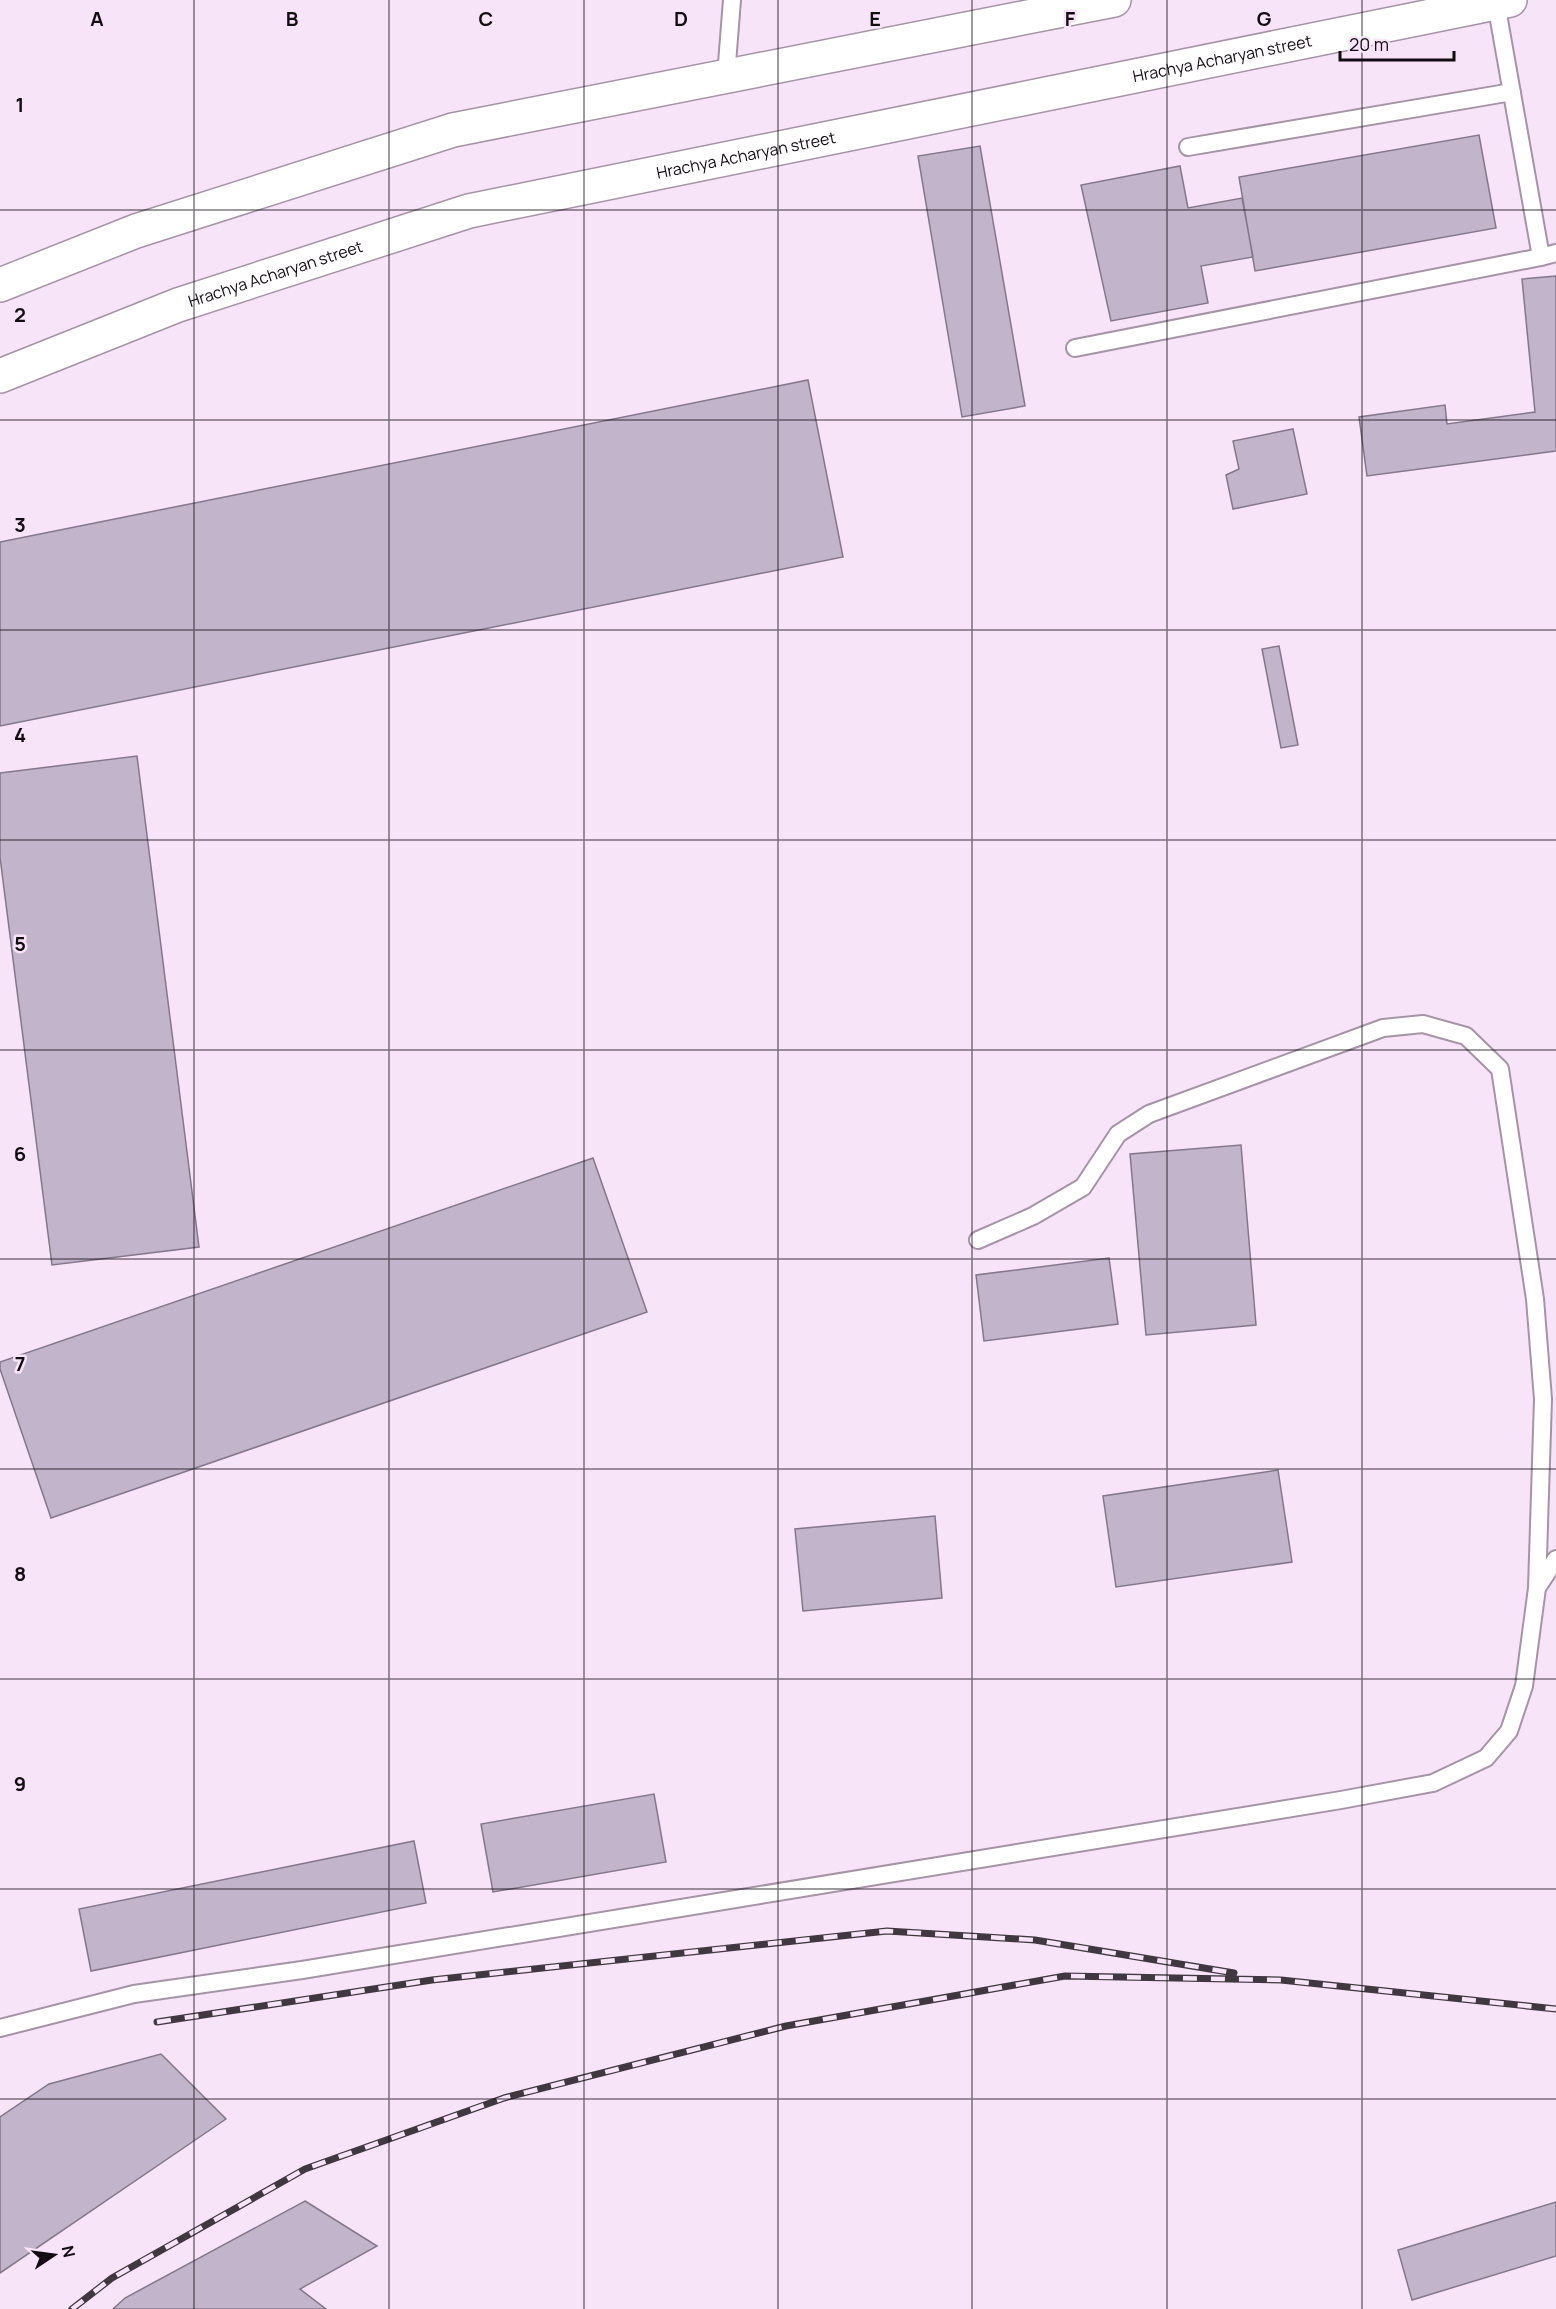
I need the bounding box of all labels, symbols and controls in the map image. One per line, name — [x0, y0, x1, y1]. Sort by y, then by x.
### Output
text: A — [90, 5, 104, 32]
text: B — [286, 5, 299, 32]
text: C — [479, 5, 493, 32]
text: D — [674, 5, 688, 32]
text: E — [869, 5, 881, 32]
text: F — [1065, 5, 1076, 32]
text: G — [1257, 5, 1272, 32]
scale bar — [1340, 24, 1454, 62]
street label: Hrachya Acharyan street — [1131, 29, 1314, 87]
text: 20 m — [1349, 32, 1389, 56]
text: 1 — [16, 91, 24, 118]
street label: Hrachya Acharyan street — [654, 126, 837, 184]
street label: Hrachya Acharyan street — [185, 235, 366, 312]
text: 2 — [14, 301, 26, 328]
text: 3 — [14, 511, 26, 538]
text: 4 — [14, 721, 26, 748]
text: 5 — [14, 930, 26, 957]
text: 6 — [14, 1140, 26, 1167]
text: 7 — [15, 1350, 25, 1377]
text: 8 — [14, 1560, 26, 1587]
text: 9 — [14, 1770, 26, 1797]
north arrow — [24, 2225, 84, 2285]
text: N — [57, 2244, 81, 2260]

